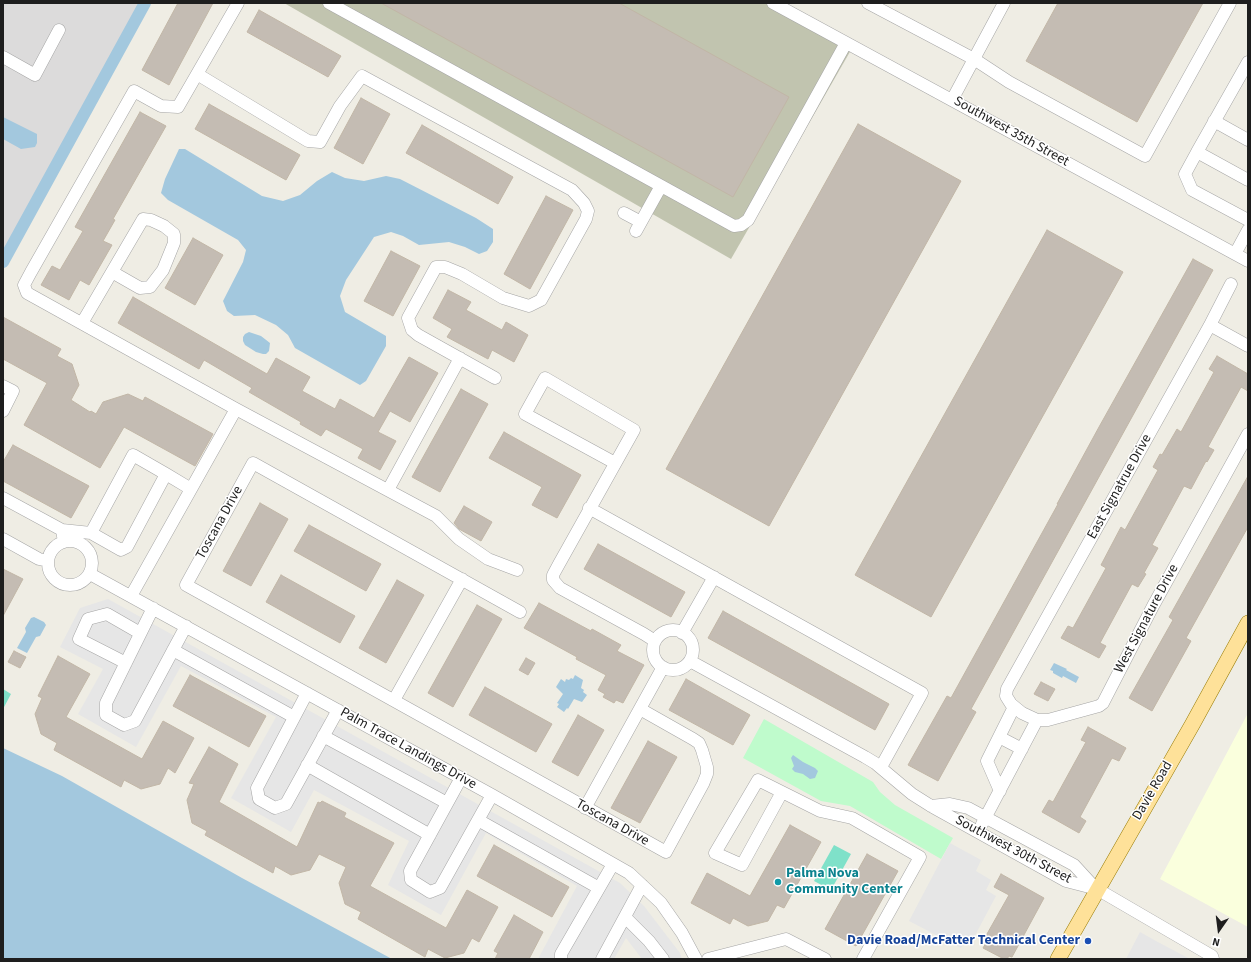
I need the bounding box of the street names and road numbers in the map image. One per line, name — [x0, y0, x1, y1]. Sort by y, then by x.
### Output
street label: Southwest 35th Street — [950, 93, 1072, 171]
street label: East Signatrue Drive — [1084, 432, 1156, 542]
street label: Toscana Drive — [193, 483, 247, 563]
street label: West Signature Drive — [1111, 562, 1183, 676]
street label: Palm Trace Landings Drive — [337, 705, 479, 793]
street label: Davie Road — [1129, 758, 1177, 824]
street label: Toscana Drive — [572, 796, 652, 850]
street label: Southwest 30th Street — [952, 812, 1074, 888]

